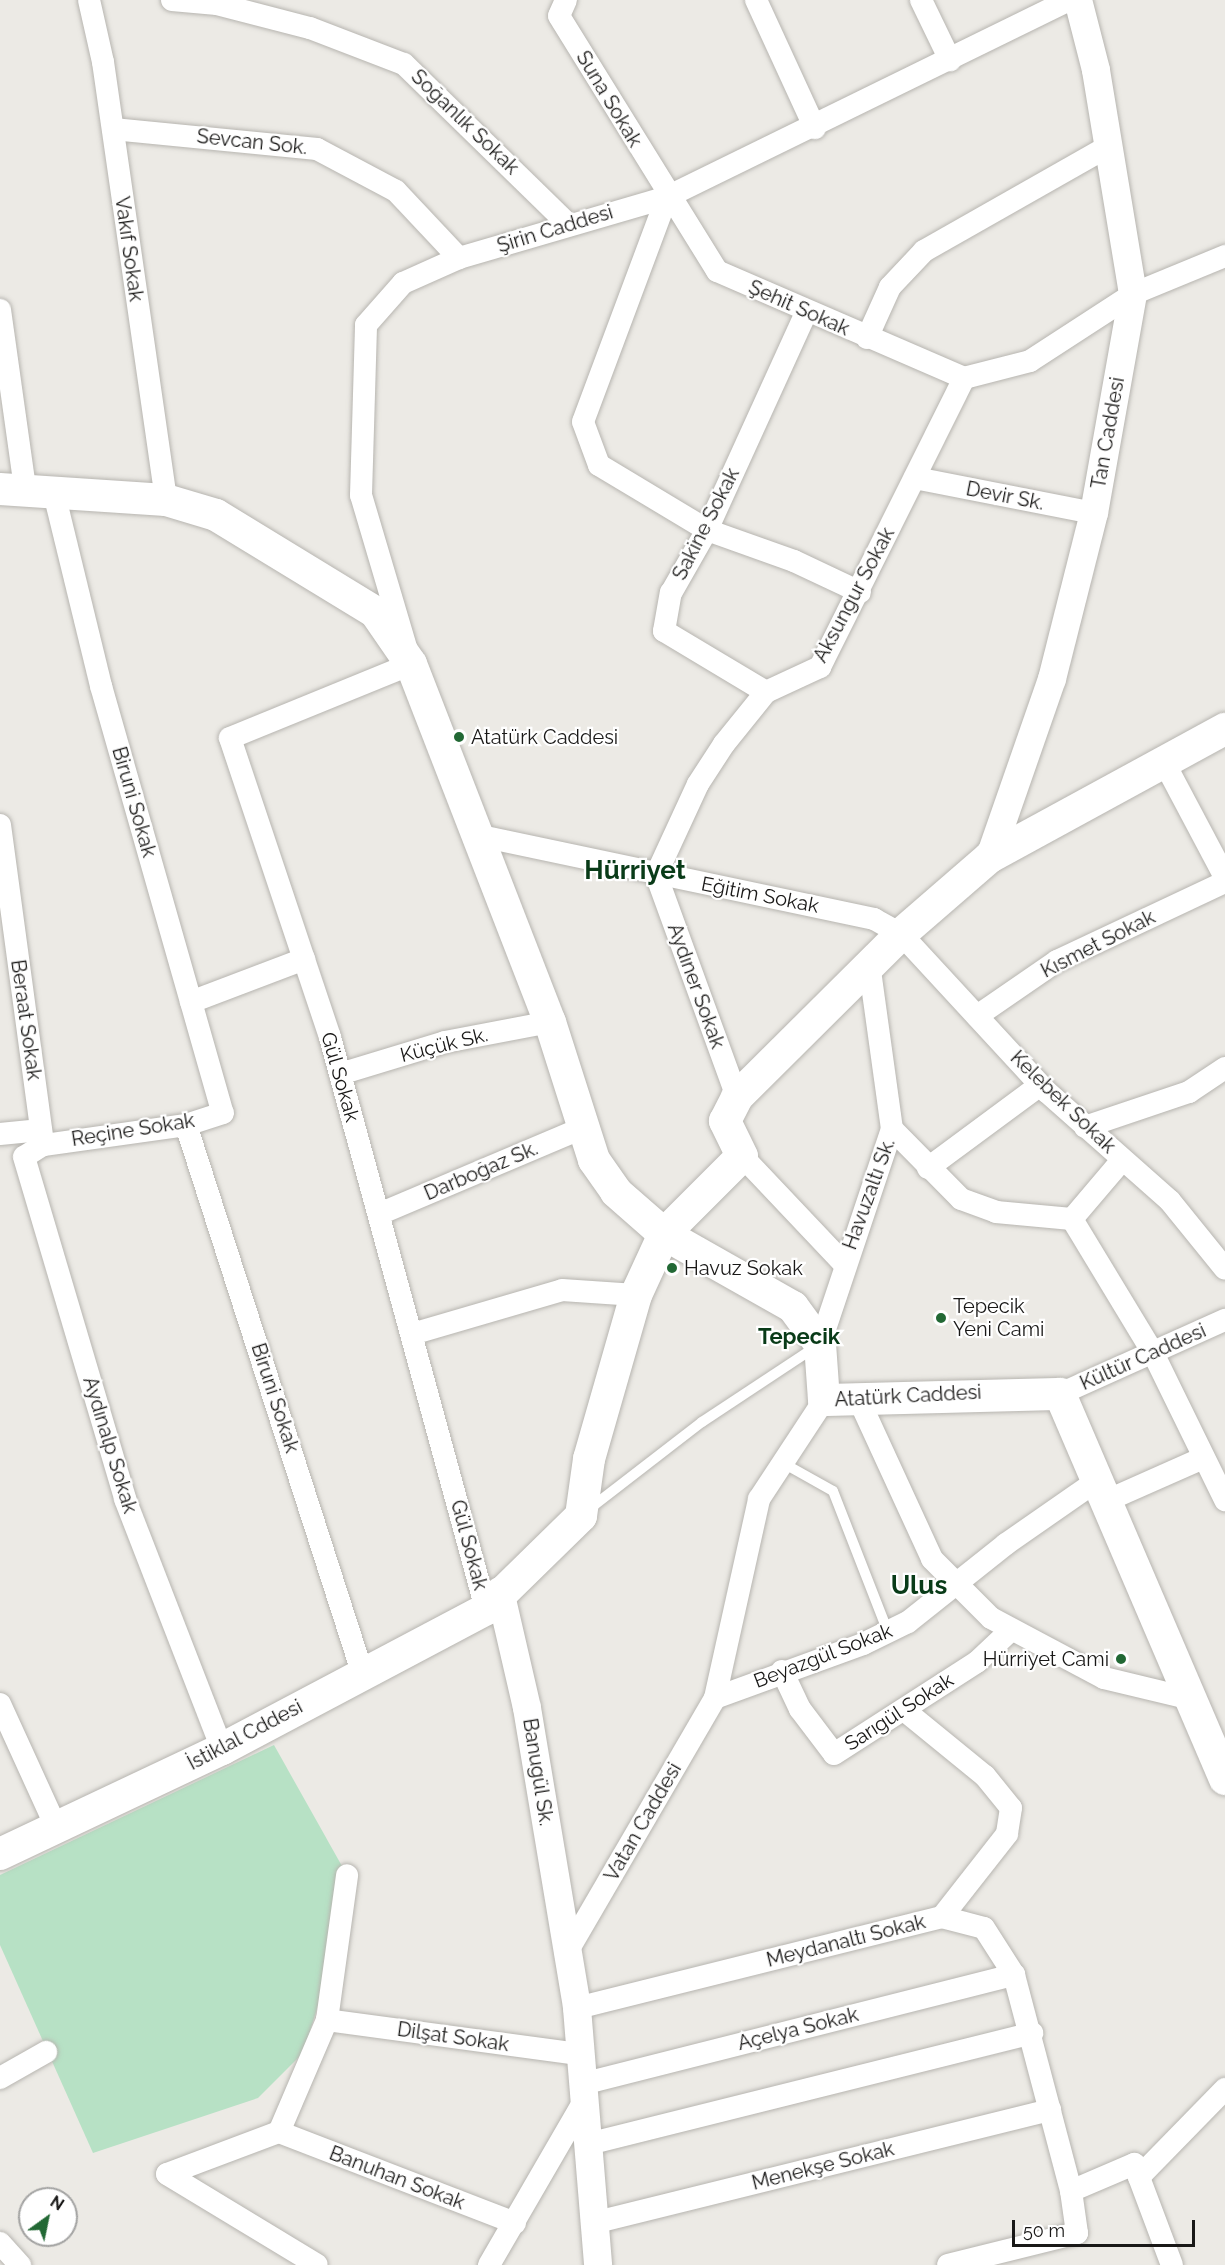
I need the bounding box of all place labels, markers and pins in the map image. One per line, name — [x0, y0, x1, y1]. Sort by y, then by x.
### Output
place label: Atatürk Caddesi — [471, 725, 618, 749]
marker: Atatürk Caddesi — [452, 730, 466, 744]
place label: Havuz Sokak — [684, 1256, 803, 1280]
marker: Havuz Sokak — [665, 1261, 679, 1275]
place label: Tepecik Yeni Cami — [953, 1294, 1044, 1341]
marker: Tepecik Yeni Cami — [934, 1311, 948, 1325]
place label: Hürriyet Cami — [983, 1647, 1109, 1671]
marker: Hürriyet Cami — [1114, 1652, 1128, 1666]

